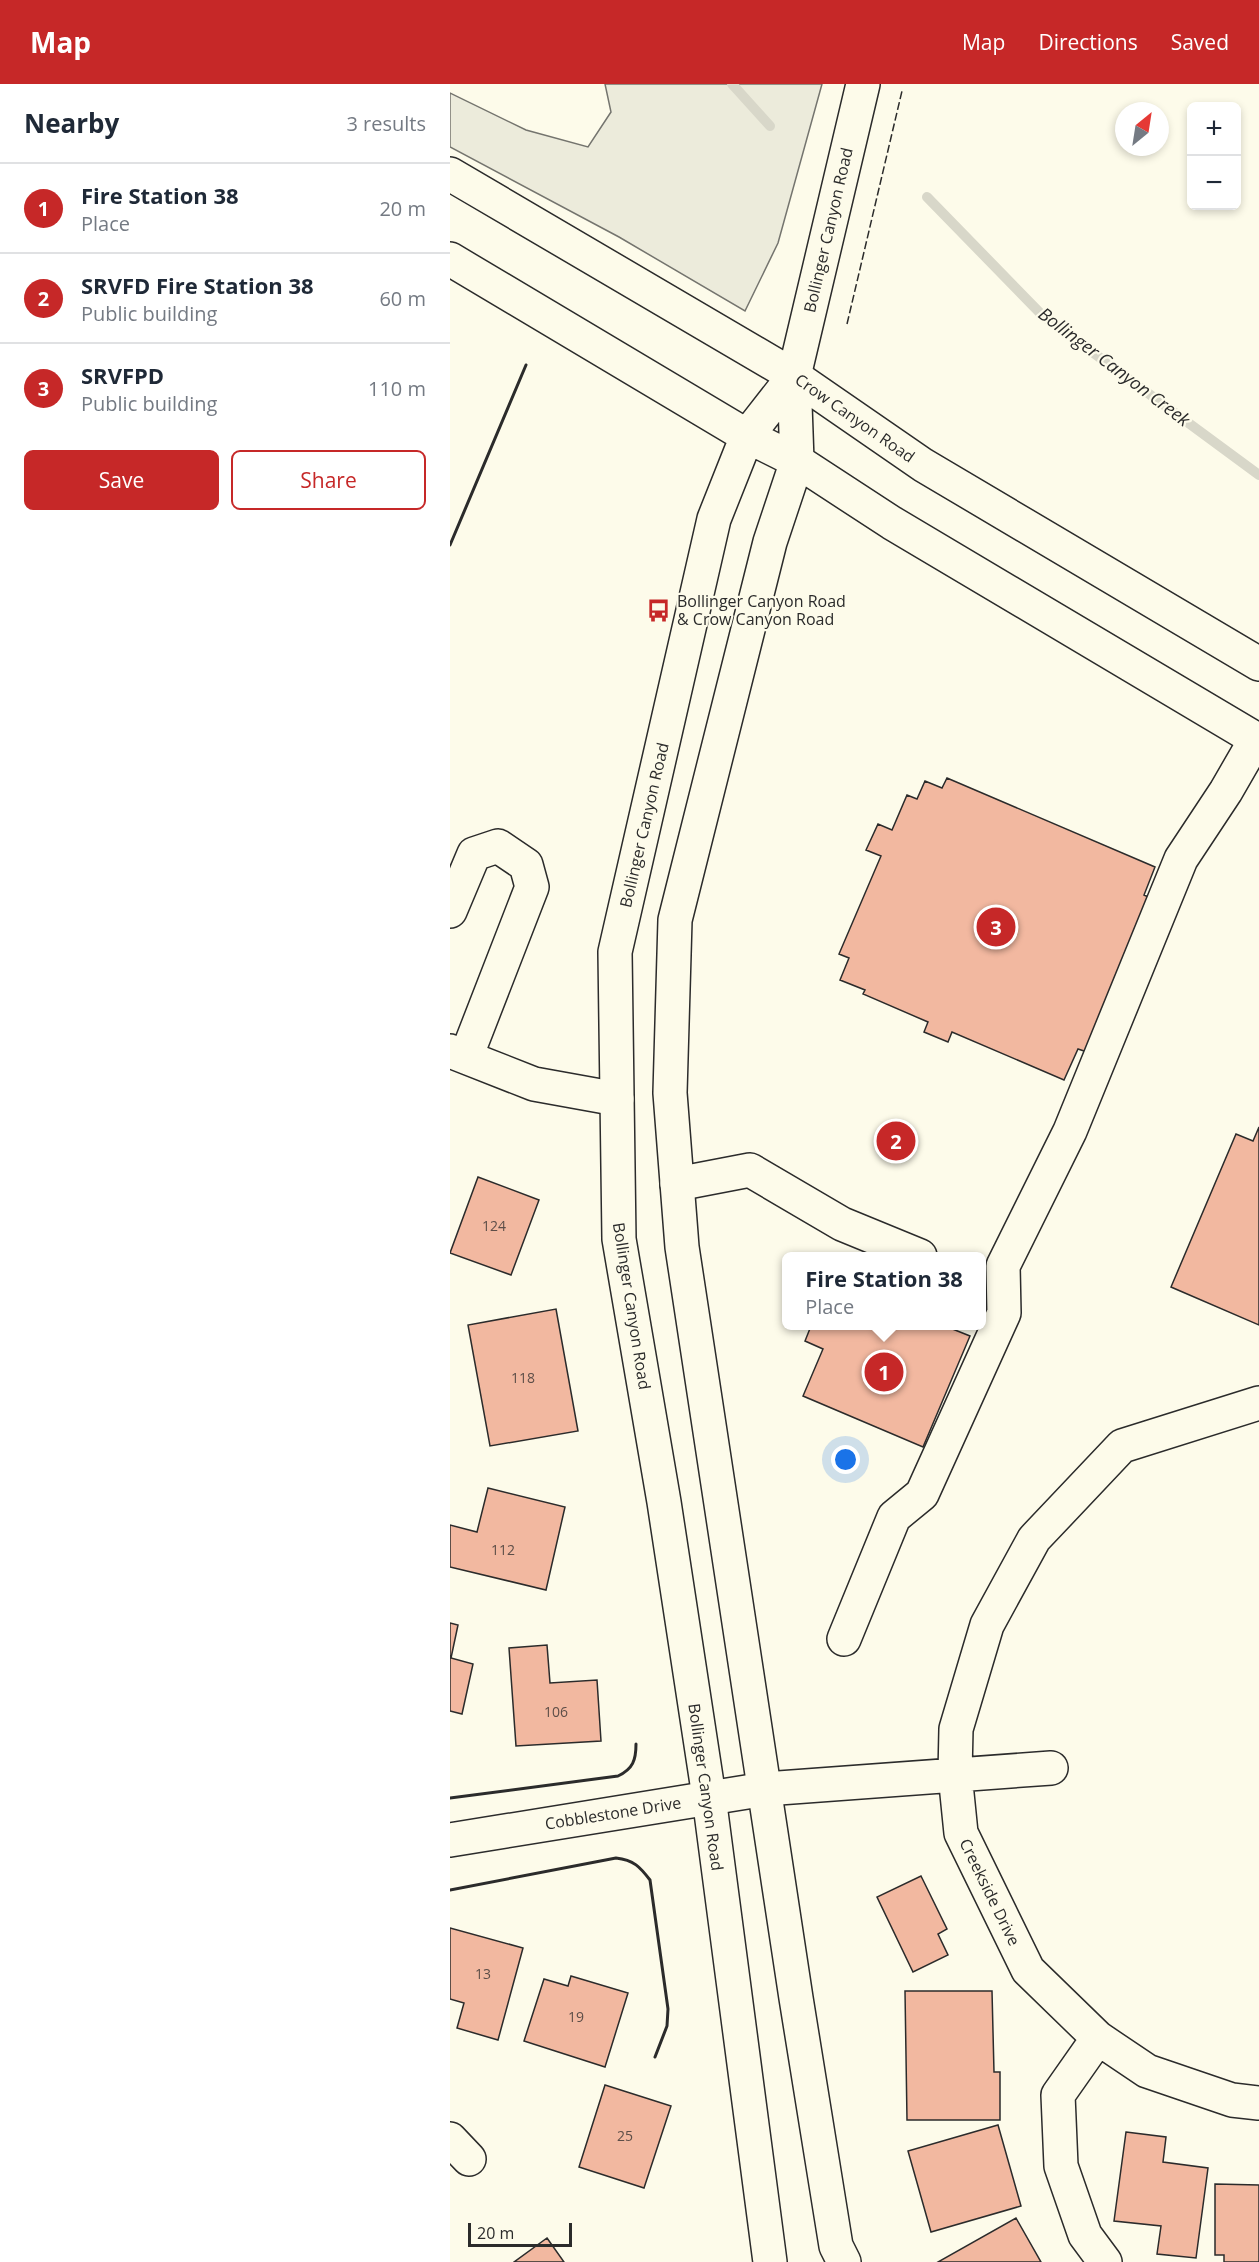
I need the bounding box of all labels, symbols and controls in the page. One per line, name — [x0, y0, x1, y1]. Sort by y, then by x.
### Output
text: Map — [30, 23, 91, 61]
text: Map — [962, 28, 1005, 56]
text: Directions — [1038, 28, 1138, 56]
text: Saved — [1171, 28, 1229, 56]
north arrow — [1115, 102, 1169, 156]
map controls — [1187, 102, 1241, 210]
button: + — [1187, 102, 1241, 156]
text: Nearby — [24, 105, 119, 141]
text: 3 results — [346, 110, 426, 137]
street label: Bollinger Canyon Road — [798, 145, 858, 315]
button: − — [1187, 156, 1241, 210]
text: Fire Station 38 — [81, 180, 239, 210]
text: 1 — [38, 195, 49, 222]
text: 20 m — [379, 195, 426, 222]
text: Place — [81, 210, 130, 237]
text: SRVFD Fire Station 38 — [81, 270, 314, 300]
text: 2 — [38, 285, 49, 312]
text: 60 m — [379, 285, 426, 312]
text: Public building — [81, 300, 217, 327]
water label: Bollinger Canyon Creek — [1034, 301, 1196, 432]
text: SRVFPD — [81, 360, 164, 390]
street label: Crow Canyon Road — [791, 368, 919, 468]
text: 3 — [38, 375, 49, 402]
text: 110 m — [368, 375, 426, 402]
text: Public building — [81, 390, 217, 417]
button: Save — [24, 450, 219, 510]
button: Share — [231, 450, 426, 510]
place label: Bollinger Canyon Road & Crow Canyon Road — [677, 590, 846, 630]
bus stop icon: Bollinger Canyon Road & Crow Canyon Road — [646, 597, 672, 623]
street label: Bollinger Canyon Road — [614, 740, 674, 910]
pin: 3 — [976, 904, 1016, 950]
pin: 2 — [876, 1118, 916, 1164]
house number: 124 — [482, 1216, 506, 1235]
street label: Bollinger Canyon Road — [608, 1221, 656, 1391]
popup — [782, 1252, 986, 1330]
text: Fire Station 38 — [805, 1263, 963, 1293]
text: Place — [805, 1293, 854, 1320]
pin: 1 — [864, 1350, 904, 1394]
house number: 118 — [511, 1368, 535, 1387]
your location — [831, 1445, 860, 1474]
house number: 112 — [491, 1540, 515, 1559]
house number: 106 — [544, 1702, 568, 1721]
street label: Bollinger Canyon Road — [683, 1702, 729, 1872]
street label: Cobblestone Drive — [543, 1791, 683, 1835]
street label: Creekside Drive — [955, 1835, 1025, 1949]
house number: 13 — [475, 1964, 491, 1983]
house number: 19 — [568, 2007, 584, 2026]
house number: 25 — [617, 2126, 633, 2145]
scale bar — [468, 2220, 572, 2248]
text: 20 m — [477, 2222, 514, 2244]

